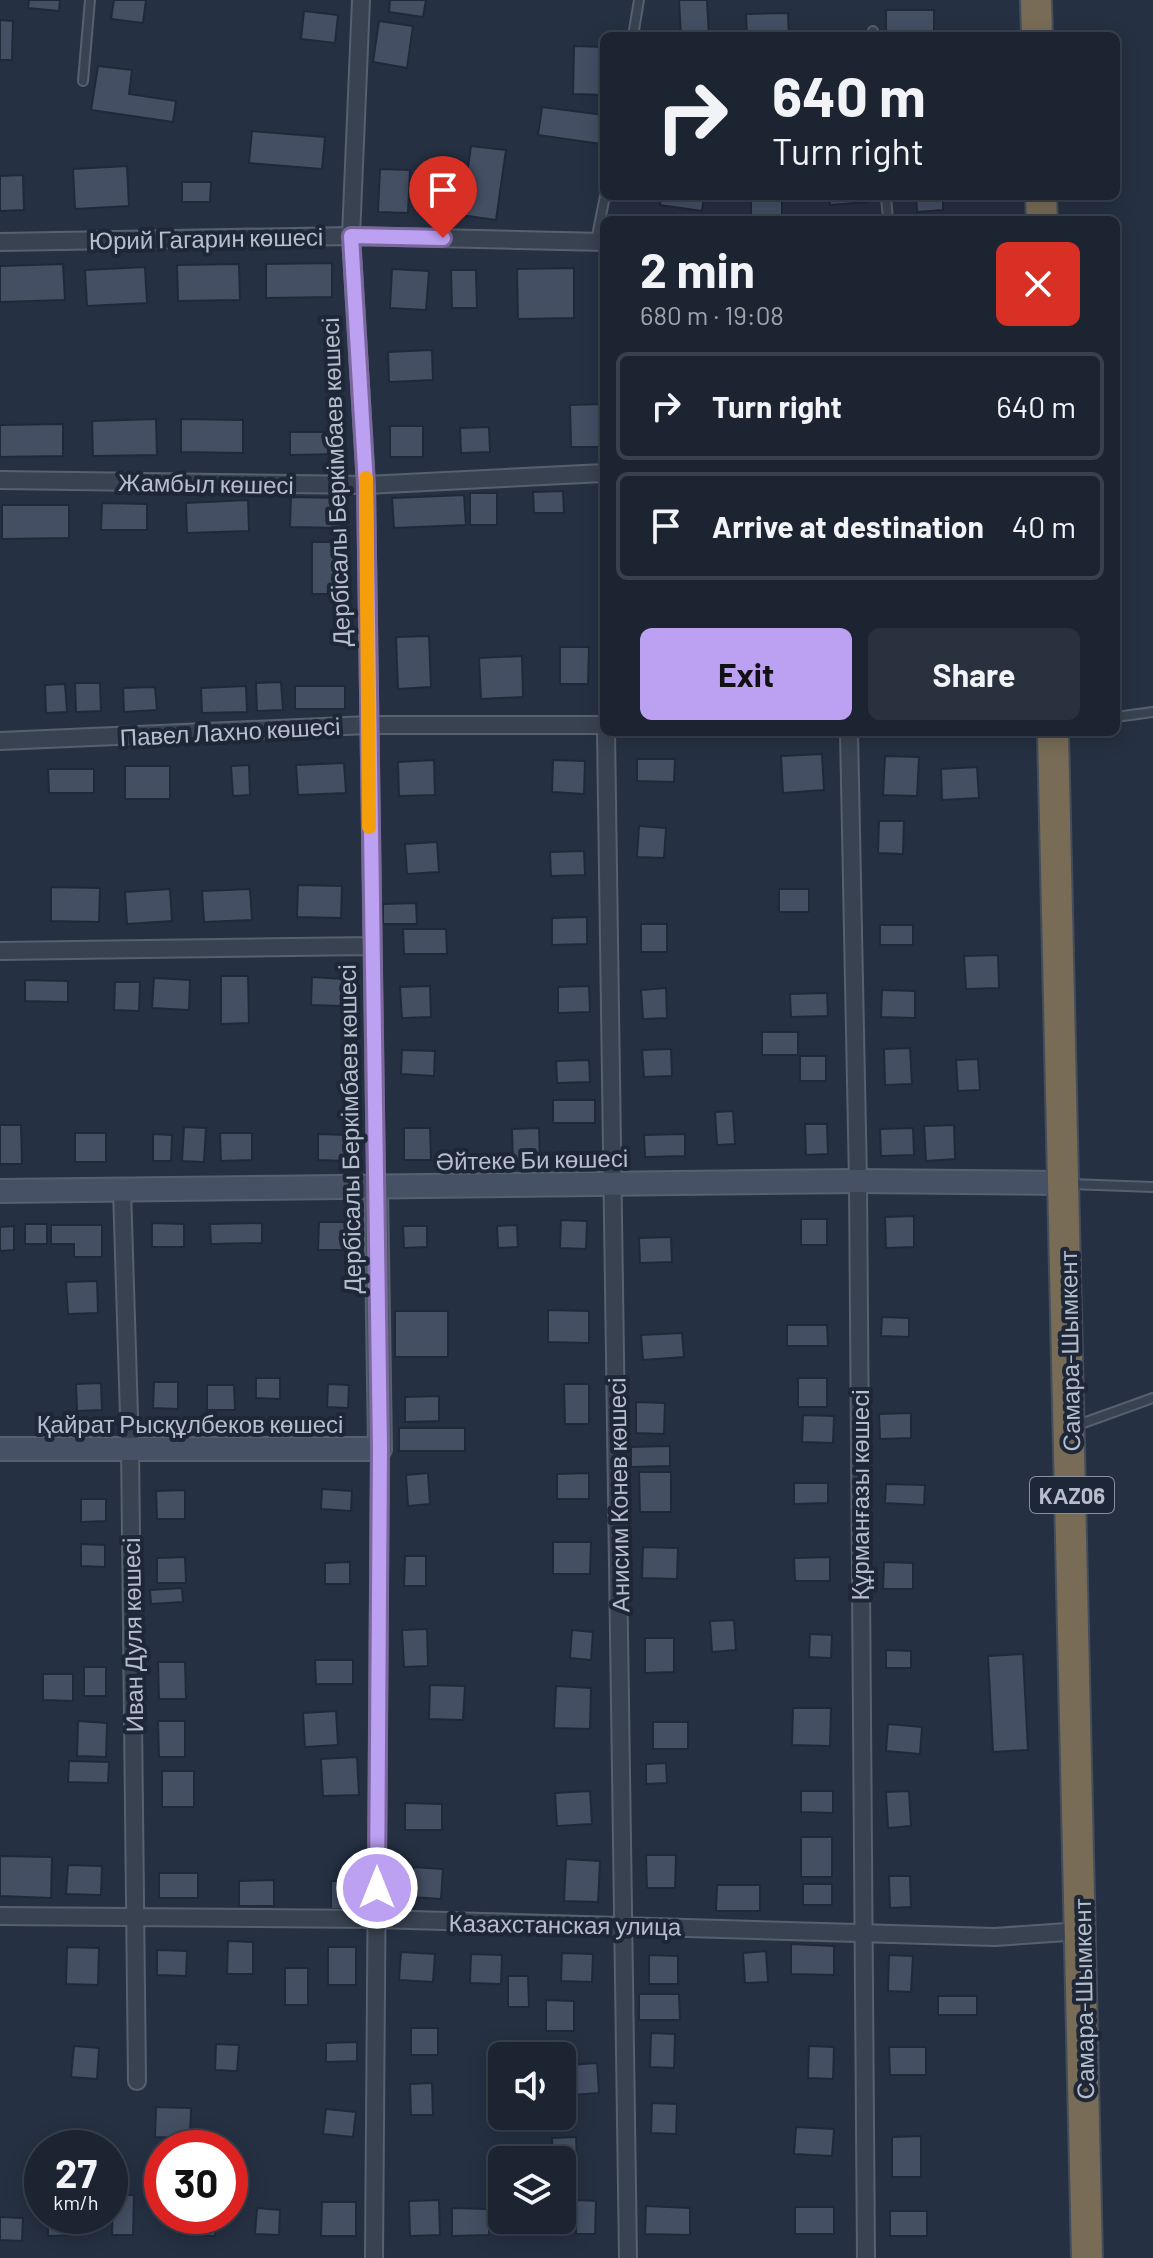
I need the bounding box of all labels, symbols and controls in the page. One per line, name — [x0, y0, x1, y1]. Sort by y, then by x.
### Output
text: 640 m — [772, 61, 926, 128]
icon: right — [640, 64, 744, 168]
text: Turn right — [772, 129, 924, 172]
pin — [409, 156, 477, 238]
icon: arrive — [421, 168, 465, 212]
street label: Юрий Гагарин көшесі — [89, 221, 323, 255]
text: 2 min — [640, 240, 755, 298]
button: close — [996, 242, 1080, 326]
text: 680 m · 19:08 — [640, 299, 784, 330]
street label: Дербісалы Беркімбаев көшесі — [315, 317, 355, 647]
icon: right — [644, 384, 688, 428]
text: Turn right — [712, 388, 842, 424]
text: 640 m — [996, 388, 1076, 424]
street label: Жамбыл көшесі — [118, 467, 294, 499]
icon: arrive — [644, 504, 688, 548]
text: Arrive at destination — [712, 508, 984, 544]
text: 40 m — [1012, 508, 1076, 544]
button: Exit — [640, 628, 852, 720]
button: Share — [868, 628, 1080, 720]
street label: Павел Лахно көшесі — [119, 711, 341, 751]
street label: Дербісалы Беркімбаев көшесі — [332, 964, 366, 1294]
street label: Әйтеке Би көшесі — [436, 1143, 628, 1175]
street label: Самара-Шымкент — [1053, 1250, 1085, 1452]
street label: Анисим Конев көшесі — [601, 1377, 635, 1613]
street label: Құрманғазы көшесі — [845, 1389, 874, 1601]
street label: Қайрат Рысқұлбеков көшесі — [37, 1409, 343, 1438]
road number: KАZ06 — [1030, 1477, 1114, 1513]
street label: Иван Дуля көшесі — [116, 1537, 148, 1733]
position arrow — [335, 1846, 419, 1930]
street label: Самара-Шымкент — [1067, 1898, 1099, 2100]
street label: Казахстанская улица — [448, 1907, 682, 1941]
map controls — [488, 2042, 576, 2234]
button: sound — [488, 2042, 576, 2130]
speed limit sign: 30 — [144, 2130, 248, 2234]
button: layers — [488, 2146, 576, 2234]
text: 27 — [55, 2148, 97, 2196]
text: km/h — [53, 2190, 99, 2214]

